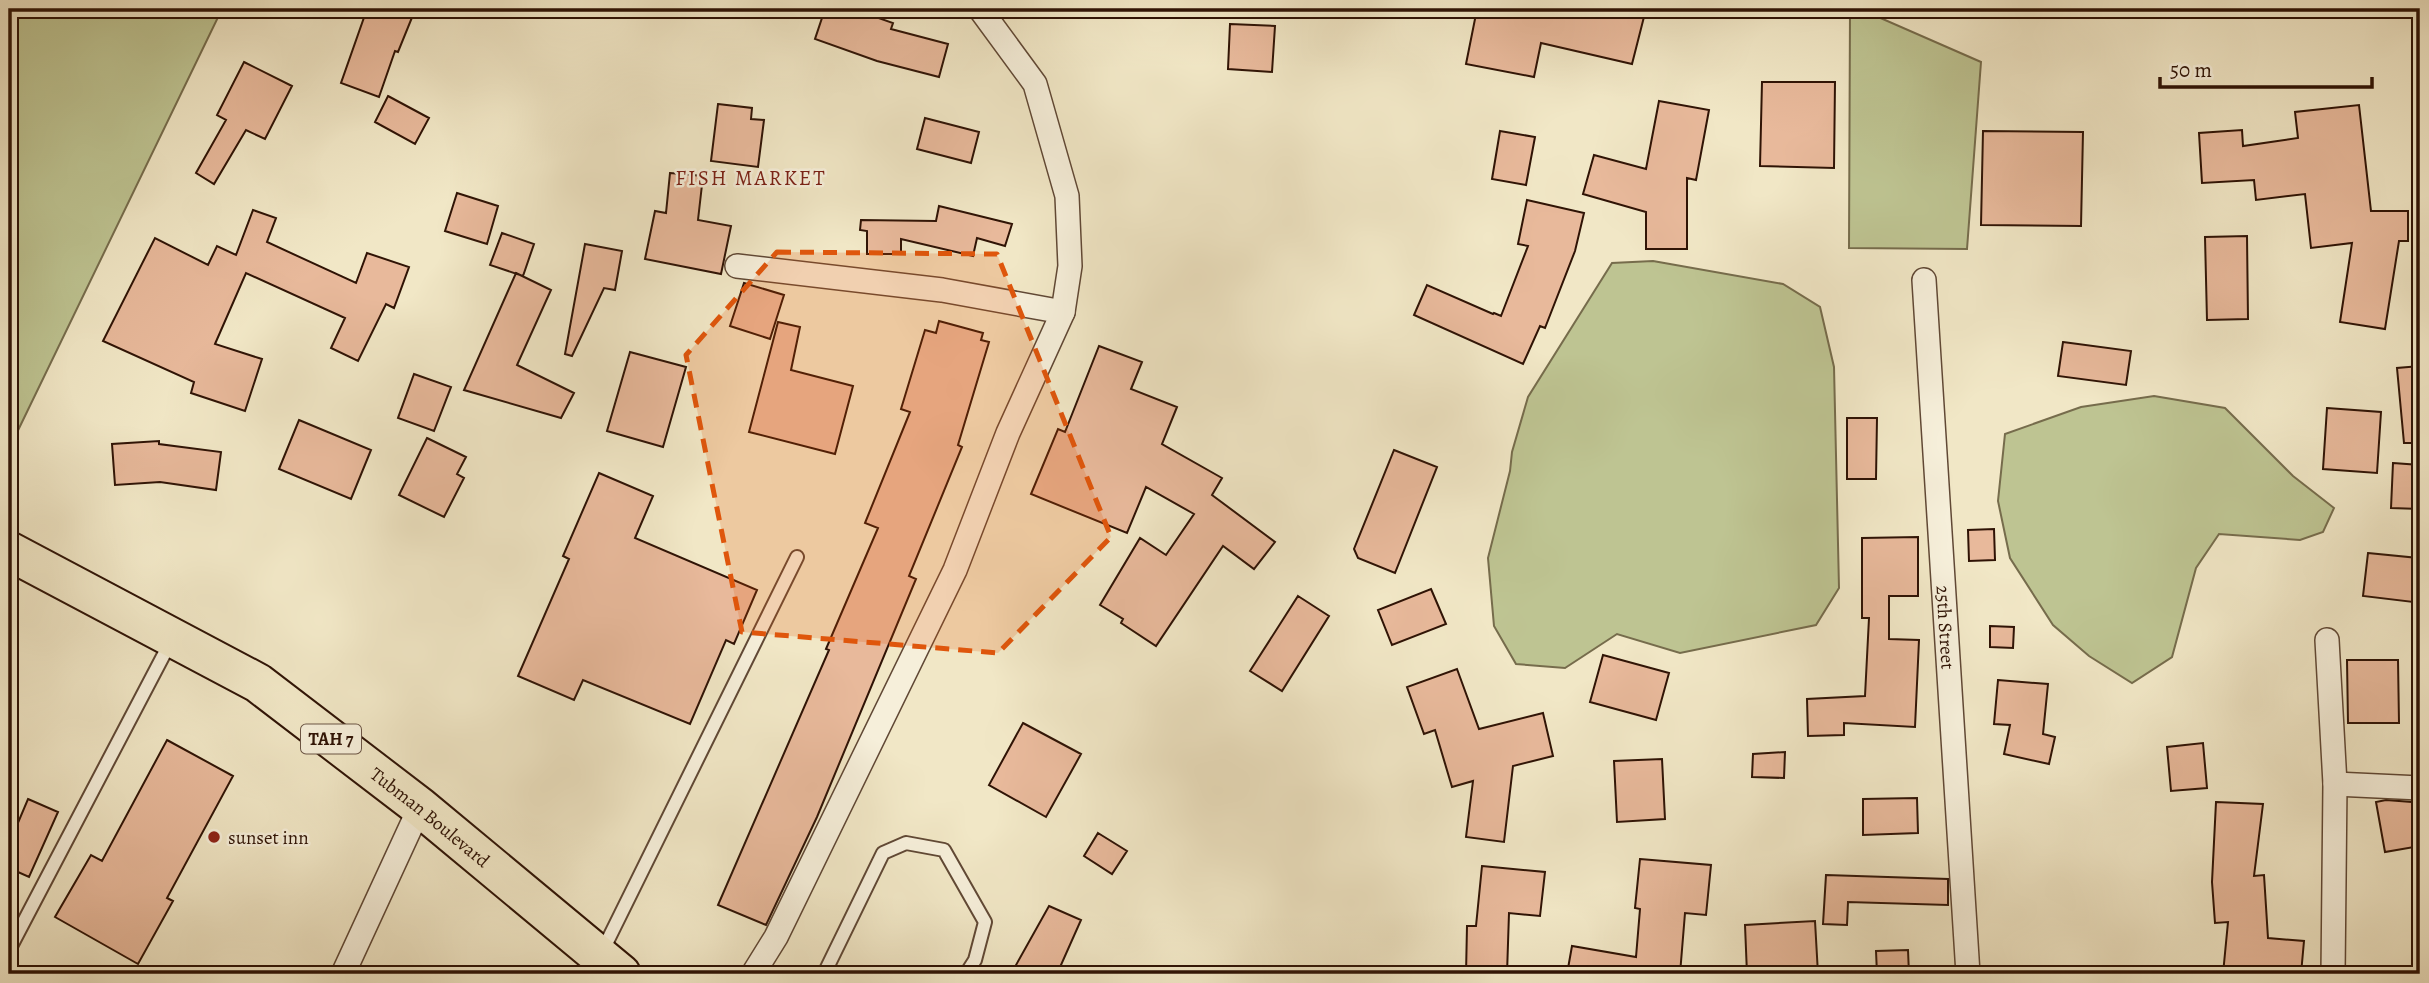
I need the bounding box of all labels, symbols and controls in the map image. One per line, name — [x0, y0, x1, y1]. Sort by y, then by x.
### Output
scale bar — [2160, 46, 2371, 90]
text: 50 m — [2170, 56, 2212, 84]
district label: FISH MARKET — [675, 164, 827, 192]
street label: 25th Street — [1929, 585, 1961, 670]
road number: TAH 7 — [301, 724, 361, 754]
street label: Tubman Boulevard — [364, 761, 496, 874]
place label: sunset inn — [228, 825, 309, 851]
marker: sunset inn — [206, 829, 222, 845]

